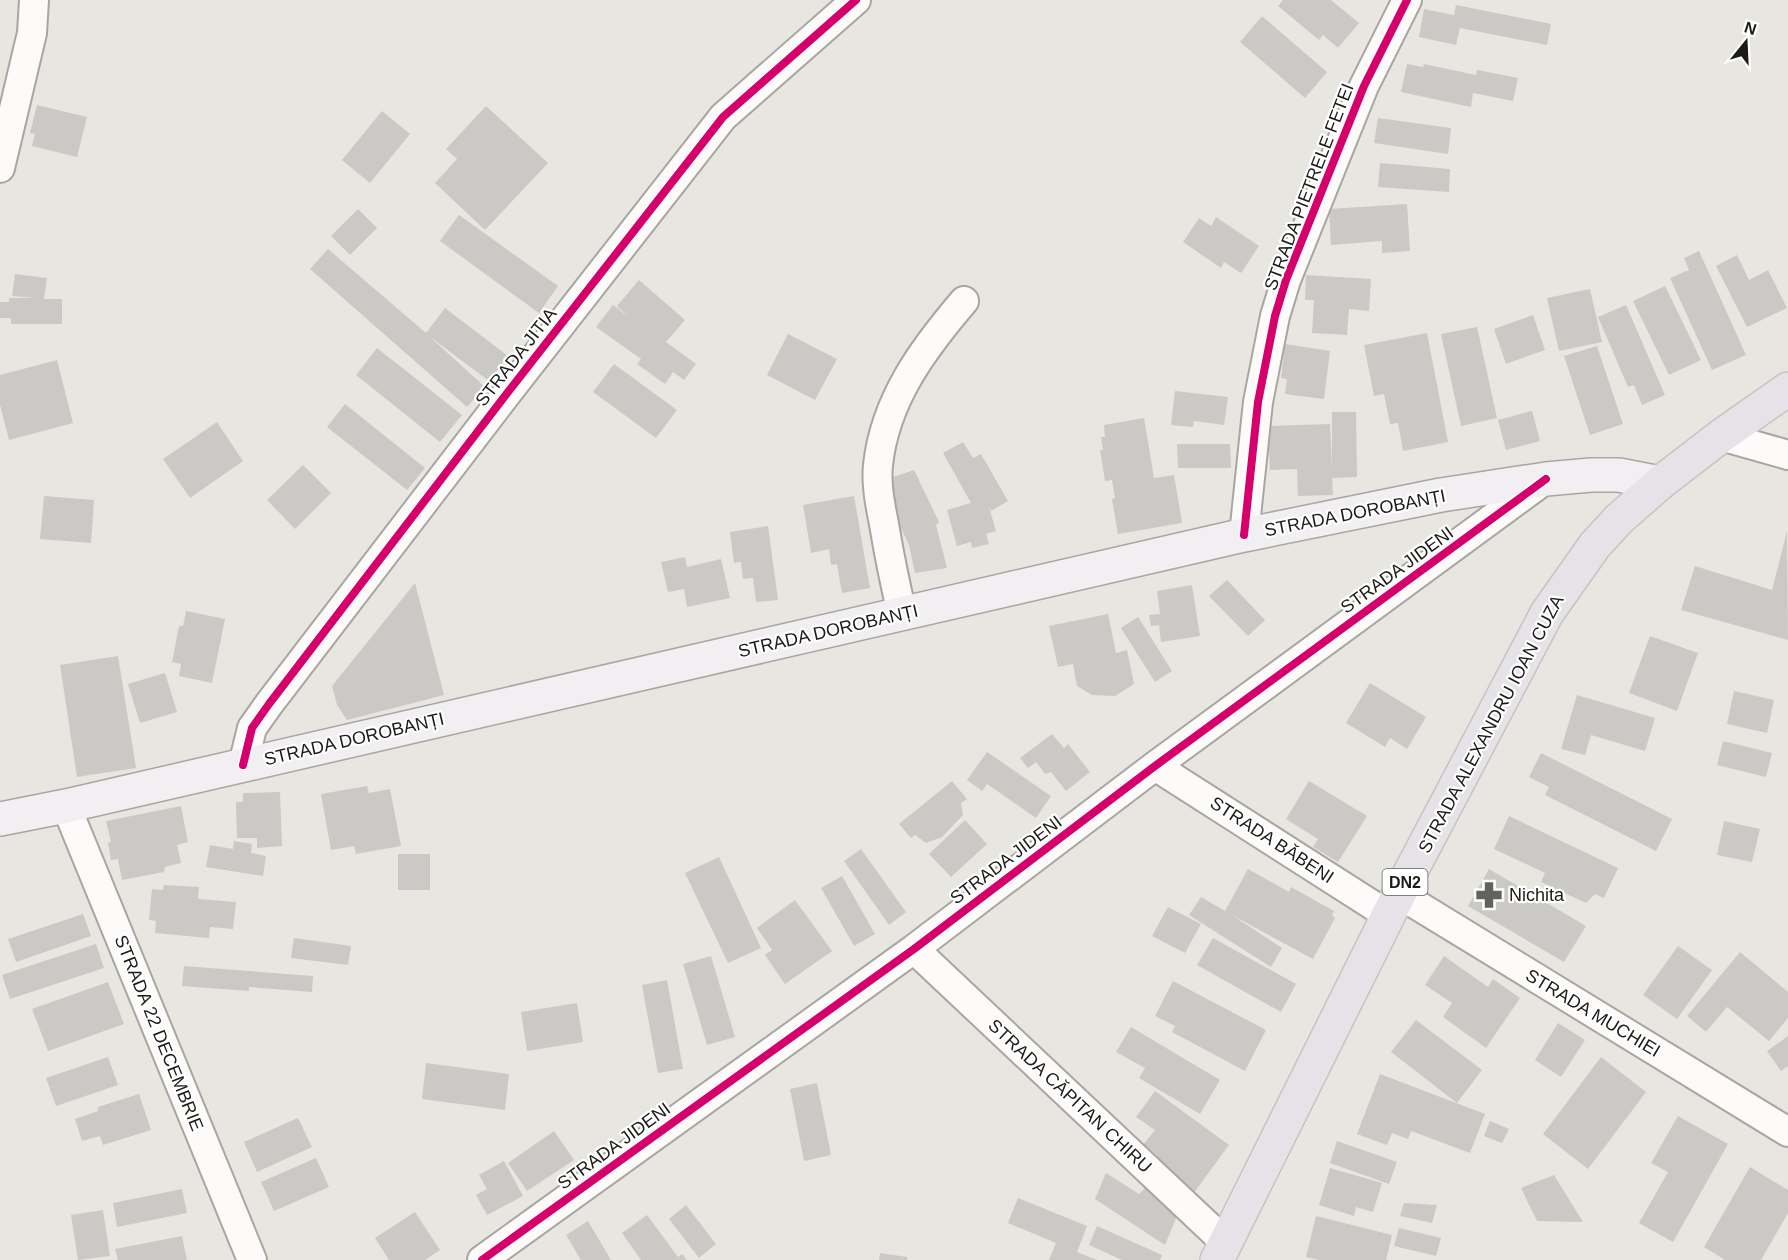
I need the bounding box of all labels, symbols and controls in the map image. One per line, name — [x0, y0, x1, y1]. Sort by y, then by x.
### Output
north arrow — [1716, 12, 1776, 72]
text: N — [1742, 18, 1759, 38]
street label: STRADA PIETRELE FETEI — [1260, 81, 1358, 293]
street label: STRADA JITIA — [471, 304, 561, 410]
street label: STRADA DOROBANȚI — [1263, 486, 1447, 540]
street label: STRADA JIDENI — [1337, 523, 1457, 617]
street label: STRADA ALEXANDRU IOAN CUZA — [1414, 592, 1568, 856]
street label: STRADA DOROBANȚI — [736, 601, 920, 661]
street label: STRADA DOROBANȚI — [262, 709, 446, 769]
street label: STRADA BĂBENI — [1207, 793, 1337, 887]
street label: STRADA JIDENI — [946, 812, 1066, 908]
road number: DN2 — [1382, 869, 1428, 895]
pharmacy icon: Nichita — [1474, 880, 1504, 910]
place label: Nichita — [1509, 885, 1565, 905]
street label: STRADA 22 DECEMBRIE — [111, 932, 207, 1134]
street label: STRADA MUCHIEI — [1522, 965, 1664, 1061]
street label: STRADA CĂPITAN CHIRU — [984, 1015, 1156, 1177]
street label: STRADA JIDENI — [554, 1099, 674, 1193]

